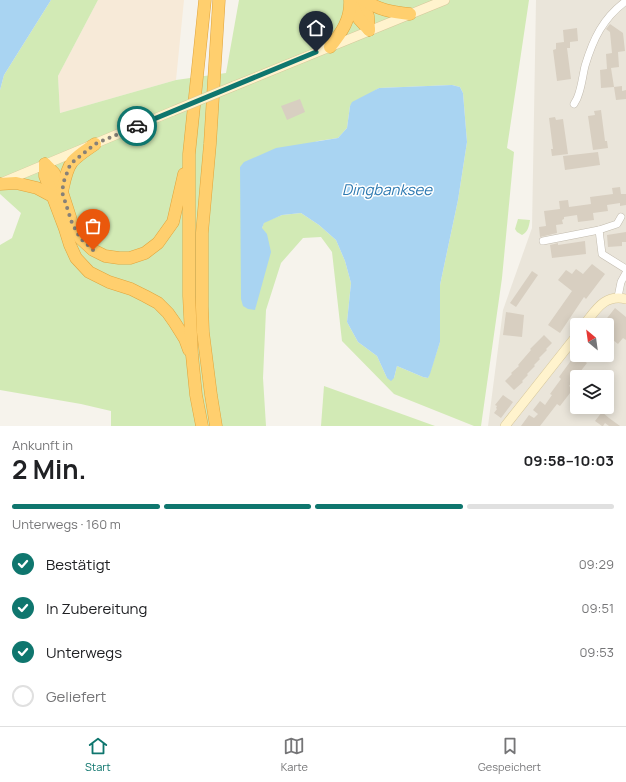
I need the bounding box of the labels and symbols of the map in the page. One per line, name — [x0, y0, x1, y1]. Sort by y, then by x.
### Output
pin — [299, 11, 333, 52]
courier — [117, 106, 157, 146]
water label: Dingbanksee — [342, 179, 433, 200]
pin — [76, 209, 110, 250]
north arrow — [570, 318, 614, 362]

